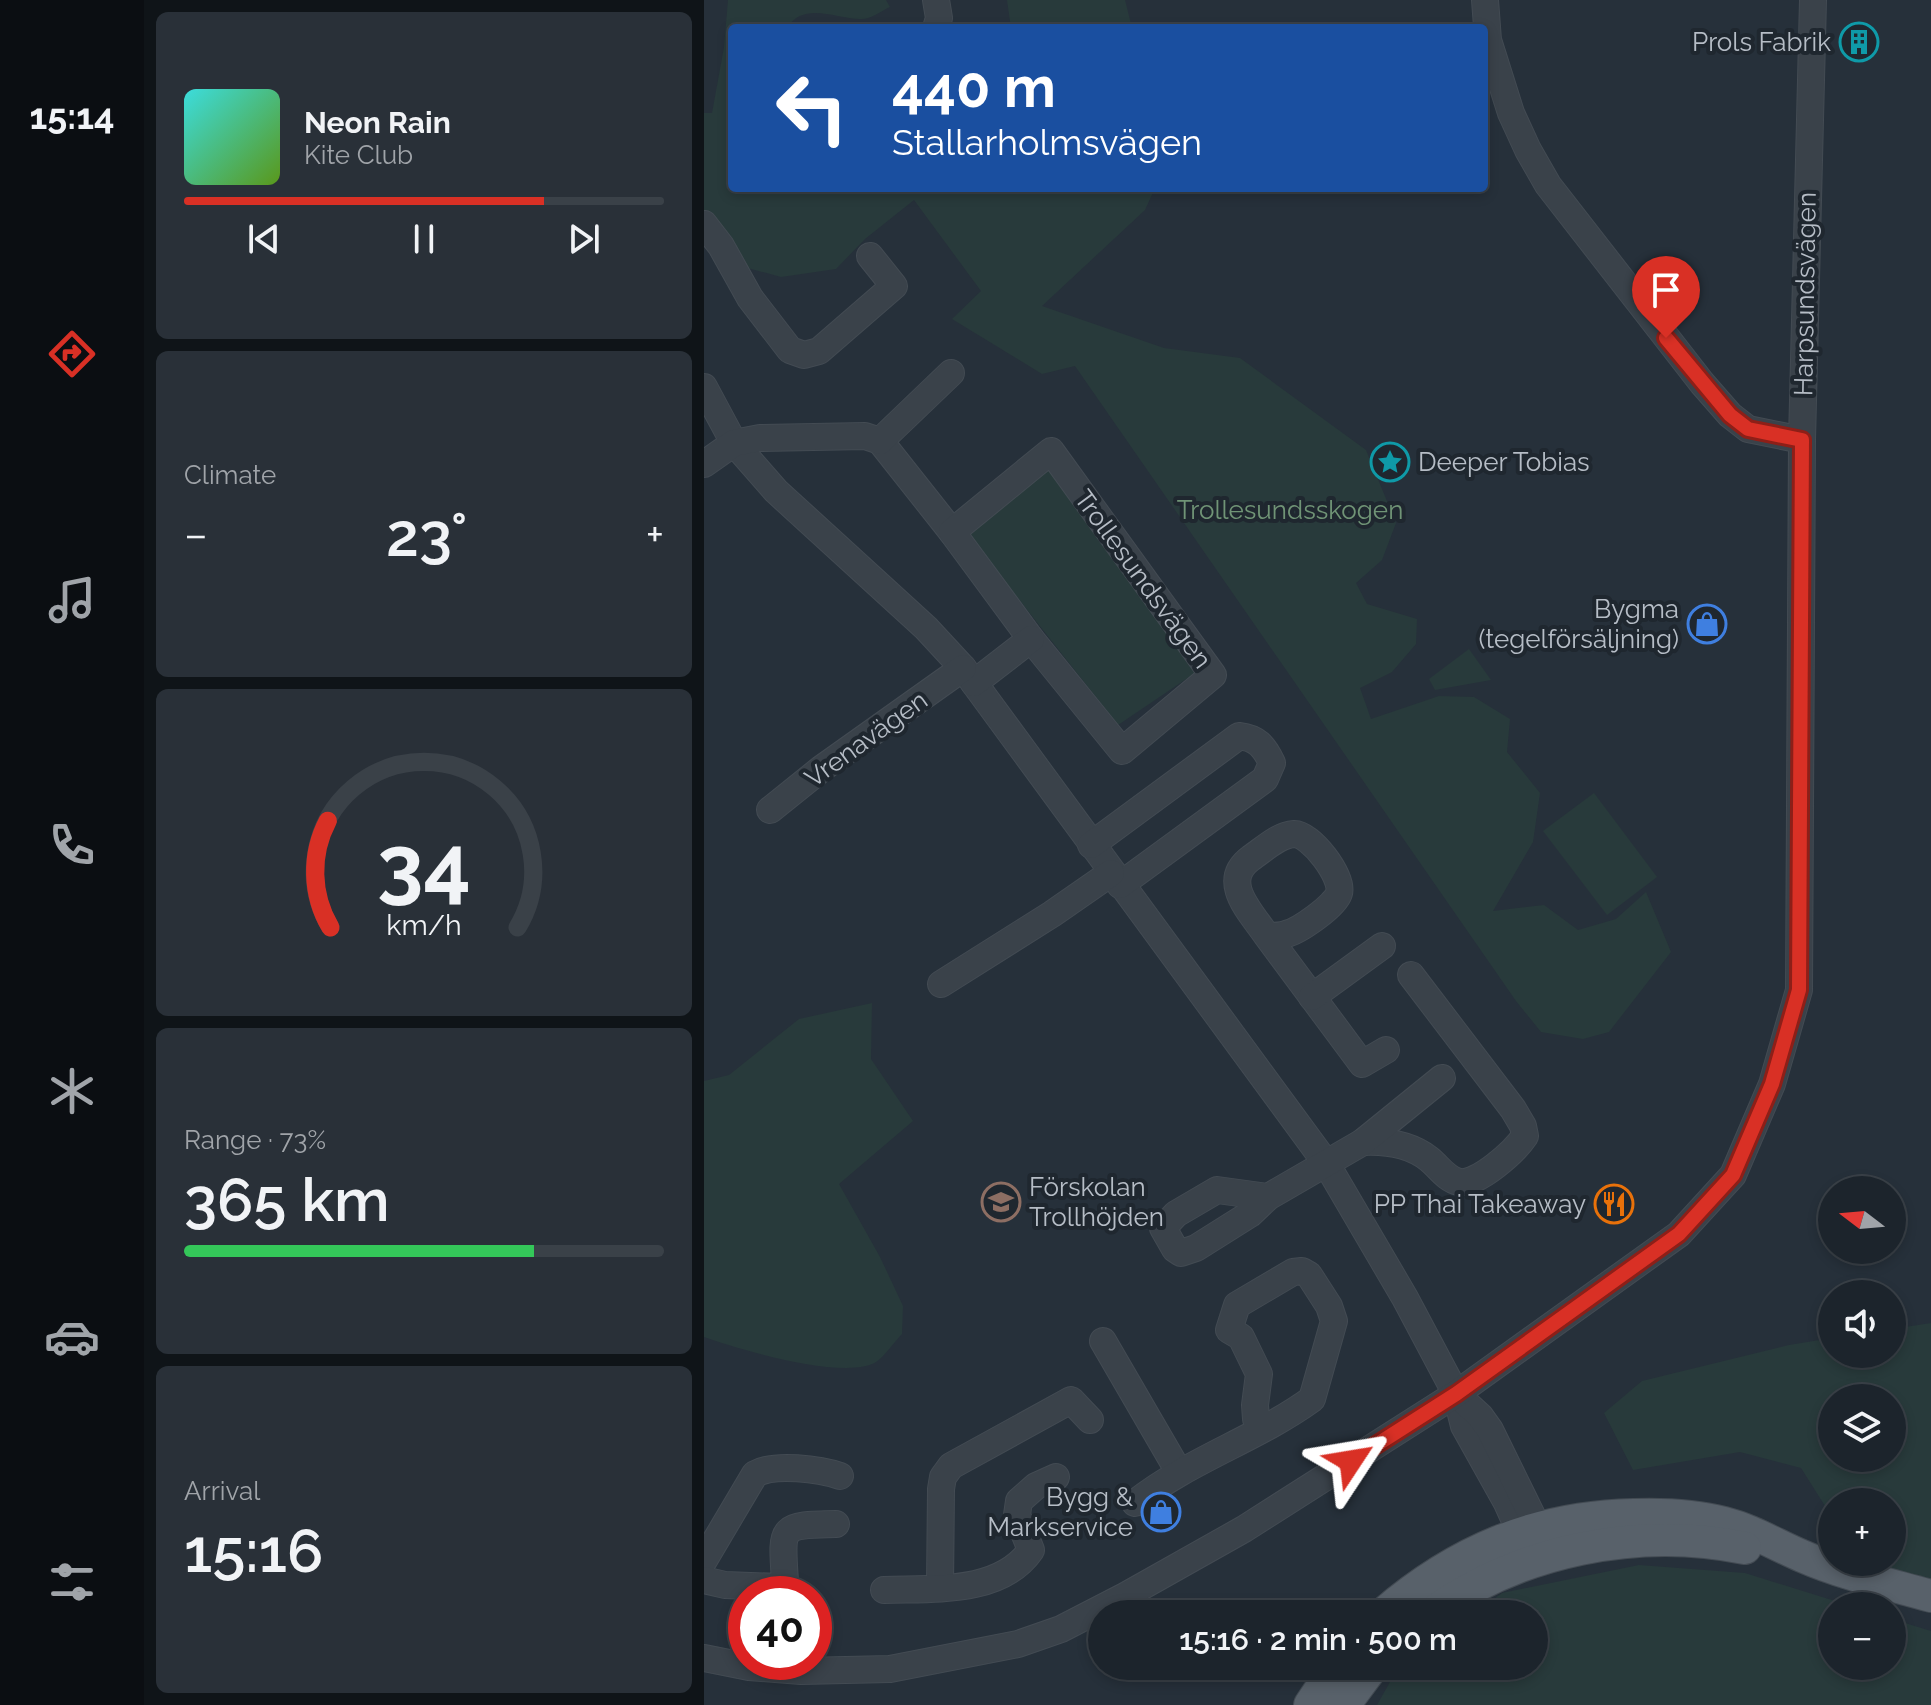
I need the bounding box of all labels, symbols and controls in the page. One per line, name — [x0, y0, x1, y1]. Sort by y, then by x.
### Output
building icon: Prols Fabrik — [1838, 21, 1880, 63]
place label: Prols Fabrik — [1692, 27, 1831, 57]
text: 440 m — [892, 54, 1056, 120]
icon: left — [760, 56, 864, 160]
text: 15:14 — [30, 95, 114, 137]
text: Neon Rain — [304, 105, 451, 140]
text: Stallarholmsvägen — [892, 121, 1202, 163]
text: Kite Club — [304, 140, 413, 170]
street label: Harpsundsvägen — [1788, 192, 1822, 396]
icon: previous — [242, 217, 286, 261]
icon: pause — [402, 217, 446, 261]
icon: next — [562, 217, 606, 261]
pin — [1632, 256, 1700, 338]
icon: arrive — [1644, 268, 1688, 312]
icon: directions — [44, 326, 100, 382]
place icon: Deeper Tobias — [1369, 441, 1411, 483]
place label: Deeper Tobias — [1418, 447, 1590, 477]
text: Climate — [184, 460, 276, 490]
street label: Trollesundsvägen — [1068, 484, 1218, 674]
park label: Trollesundsskogen — [1177, 495, 1403, 525]
text: 23° — [386, 500, 467, 570]
text: − — [184, 509, 208, 560]
text: + — [646, 509, 664, 560]
icon: music — [44, 572, 100, 628]
place label: Bygma (tegelförsäljning) — [1478, 594, 1679, 654]
shop icon: Bygma (tegelförsäljning) — [1686, 603, 1728, 645]
street label: Vrenavägen — [799, 685, 933, 793]
text: 34 — [377, 816, 471, 913]
icon: phone — [44, 817, 100, 873]
text: km/h — [386, 909, 462, 943]
icon: climate — [44, 1063, 100, 1119]
text: Range · 73% — [184, 1125, 326, 1155]
text: 365 km — [184, 1165, 390, 1235]
place label: Förskolan Trollhöjden — [1029, 1172, 1164, 1232]
north arrow — [1818, 1176, 1906, 1264]
map controls — [1818, 1176, 1906, 1680]
school or university icon: Förskolan Trollhöjden — [980, 1181, 1022, 1223]
restaurant icon: PP Thai Takeaway — [1593, 1183, 1635, 1225]
place label: PP Thai Takeaway — [1374, 1189, 1586, 1219]
button: sound — [1818, 1280, 1906, 1368]
icon: car — [44, 1309, 100, 1365]
button: layers — [1818, 1384, 1906, 1472]
position arrow — [1309, 1419, 1393, 1503]
text: Arrival — [184, 1476, 260, 1506]
place label: Bygg & Markservice — [987, 1482, 1134, 1542]
button: + — [1818, 1488, 1906, 1576]
shop icon: Bygg & Markservice — [1140, 1491, 1182, 1533]
text: 15:16 — [184, 1516, 323, 1586]
icon: filters — [44, 1554, 100, 1610]
speed limit sign: 40 — [728, 1576, 832, 1680]
button: − — [1818, 1592, 1906, 1680]
text: 15:16 · 2 min · 500 m — [1179, 1622, 1457, 1657]

